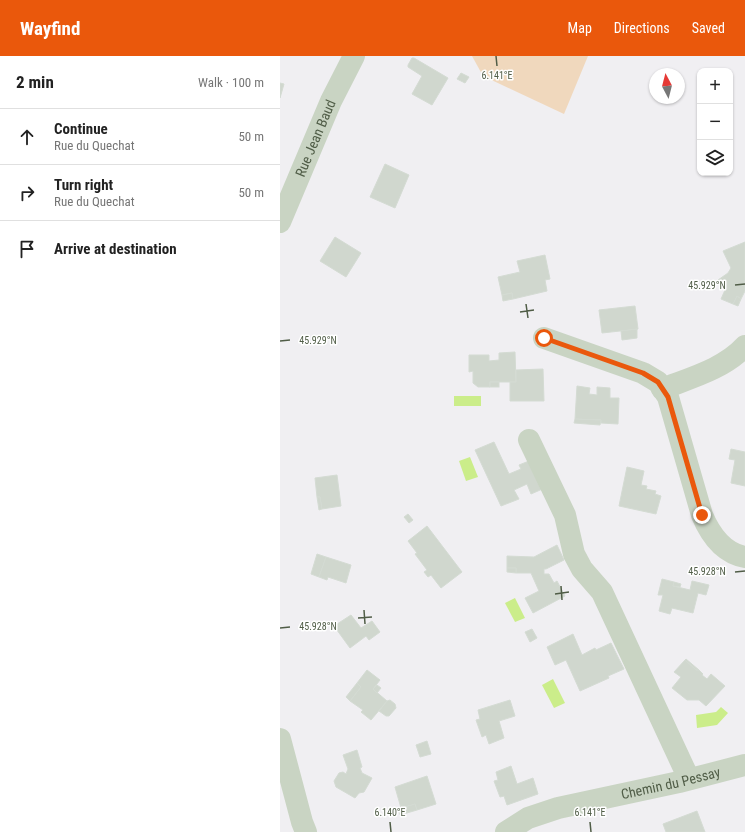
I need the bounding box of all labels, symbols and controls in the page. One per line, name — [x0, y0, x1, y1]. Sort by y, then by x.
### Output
text: Wayfind — [20, 17, 80, 40]
text: Map — [568, 20, 592, 36]
text: Directions — [614, 20, 670, 36]
text: Saved — [692, 20, 725, 36]
north arrow — [649, 68, 685, 104]
map controls — [697, 68, 733, 176]
button: + — [697, 68, 733, 104]
text: 6.141°E — [481, 70, 513, 81]
text: 2 min — [16, 72, 54, 92]
text: Walk · 100 m — [198, 75, 264, 90]
street label: Rue Jean Baud — [292, 97, 339, 179]
button: − — [697, 104, 733, 140]
text: Continue — [54, 120, 108, 138]
icon: ahead — [16, 126, 38, 148]
text: 50 m — [238, 129, 264, 144]
text: Rue du Quechat — [54, 138, 135, 153]
button: layers — [697, 140, 733, 176]
text: Turn right — [54, 176, 113, 194]
icon: right — [16, 182, 38, 204]
text: 50 m — [238, 185, 264, 200]
text: Rue du Quechat — [54, 194, 135, 209]
icon: arrive — [16, 238, 38, 260]
text: Arrive at destination — [54, 240, 177, 258]
text: 45.929°N — [688, 280, 726, 291]
route start — [535, 329, 553, 347]
text: 45.929°N — [299, 335, 337, 346]
route end — [693, 506, 711, 524]
text: 45.928°N — [688, 566, 726, 577]
text: 45.928°N — [299, 621, 337, 632]
street label: Chemin du Pessay — [619, 764, 722, 802]
text: 6.140°E — [374, 807, 406, 818]
text: 6.141°E — [574, 807, 606, 818]

